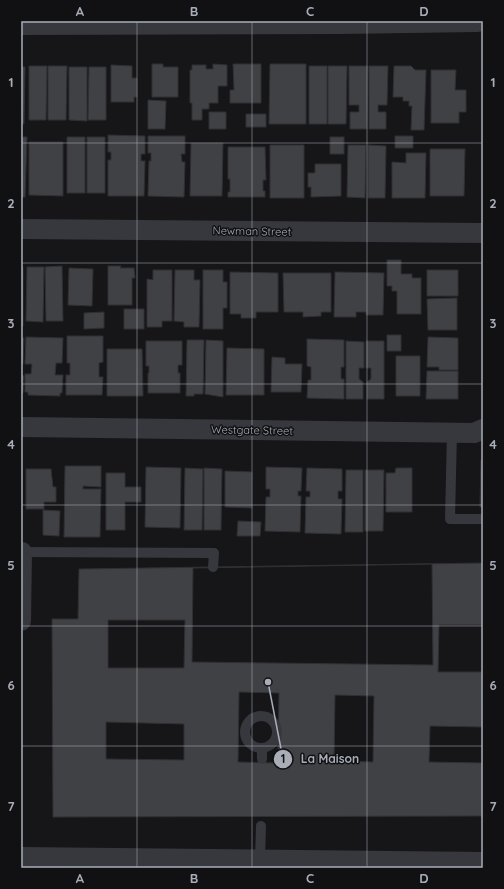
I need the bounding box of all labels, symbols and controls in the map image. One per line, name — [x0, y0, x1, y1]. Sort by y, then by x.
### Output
text: A — [76, 3, 85, 19]
text: B — [190, 3, 198, 19]
text: C — [306, 3, 314, 19]
text: D — [419, 3, 429, 19]
text: 1 — [8, 74, 14, 90]
text: 1 — [490, 74, 496, 90]
text: 2 — [7, 195, 15, 211]
text: 2 — [489, 195, 497, 211]
street label: Newman Street — [213, 223, 292, 239]
text: 3 — [8, 315, 15, 331]
text: 3 — [490, 315, 497, 331]
street label: Westgate Street — [211, 422, 293, 438]
text: 4 — [7, 436, 15, 452]
text: 4 — [489, 436, 497, 452]
text: 5 — [7, 557, 15, 573]
text: 5 — [489, 557, 497, 573]
text: 6 — [7, 677, 15, 693]
text: 6 — [489, 677, 497, 693]
callout: La Maison — [273, 747, 367, 771]
text: 1 — [281, 751, 285, 766]
text: La Maison — [301, 751, 359, 766]
text: 7 — [7, 798, 15, 814]
text: 7 — [489, 798, 497, 814]
text: A — [76, 870, 85, 886]
text: B — [190, 870, 198, 886]
text: C — [306, 870, 314, 886]
text: D — [419, 870, 429, 886]

